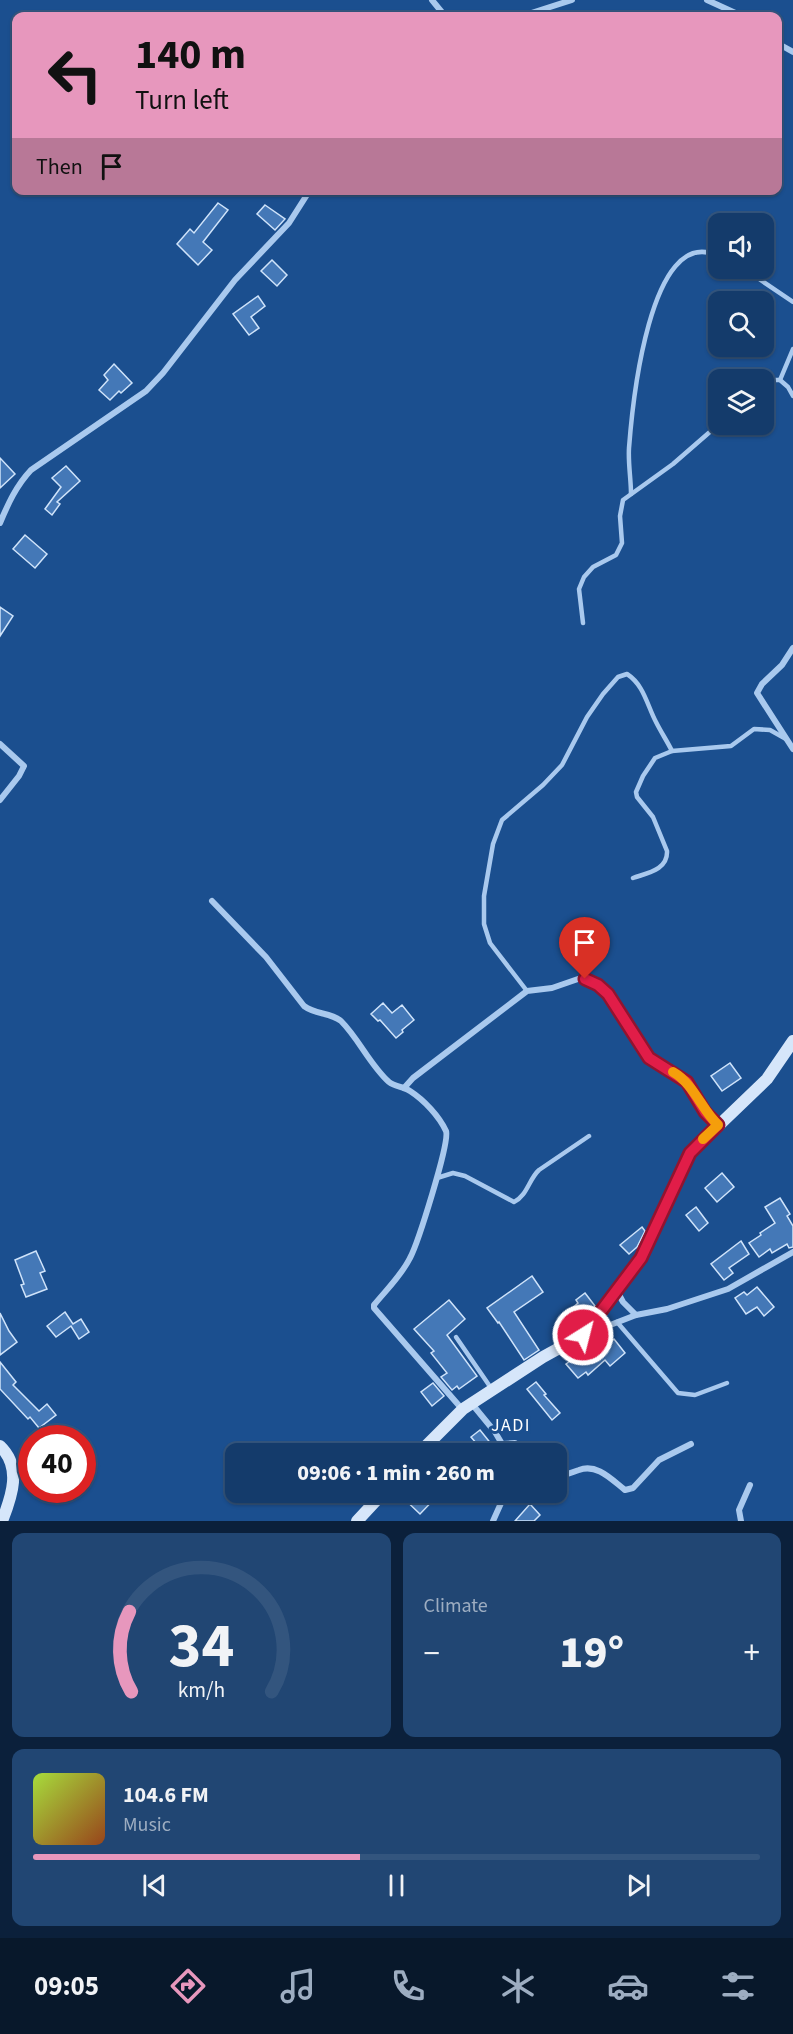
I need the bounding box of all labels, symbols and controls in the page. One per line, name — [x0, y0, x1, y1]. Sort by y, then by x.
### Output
text: 140 m — [135, 25, 246, 85]
icon: left — [36, 36, 114, 114]
text: Turn left — [135, 81, 229, 120]
icon: arrive — [95, 150, 128, 183]
text: Then — [36, 151, 83, 183]
map controls — [708, 213, 774, 435]
button: sound — [708, 213, 774, 279]
button: search — [708, 291, 774, 357]
button: layers — [708, 369, 774, 435]
pin — [559, 917, 610, 979]
icon: arrive — [568, 926, 601, 959]
position arrow — [551, 1303, 615, 1367]
district label: JADI — [491, 1413, 531, 1438]
speed limit sign: 40 — [18, 1425, 96, 1503]
text: 09:06 · 1 min · 260 m — [297, 1457, 495, 1489]
text: Climate — [424, 1592, 488, 1620]
text: 34 — [168, 1602, 234, 1691]
text: 19° — [559, 1621, 624, 1685]
text: − — [424, 1630, 440, 1677]
text: + — [744, 1630, 760, 1677]
text: km/h — [177, 1675, 225, 1706]
text: 104.6 FM — [123, 1779, 209, 1811]
text: Music — [123, 1811, 171, 1839]
icon: previous — [138, 1869, 171, 1902]
icon: pause — [380, 1869, 413, 1902]
icon: next — [622, 1869, 655, 1902]
icon: directions — [167, 1965, 209, 2007]
icon: music — [277, 1965, 319, 2007]
icon: phone — [387, 1965, 429, 2007]
icon: climate — [497, 1965, 539, 2007]
icon: car — [607, 1965, 649, 2007]
icon: filters — [717, 1965, 759, 2007]
text: 09:05 — [34, 1967, 99, 2006]

